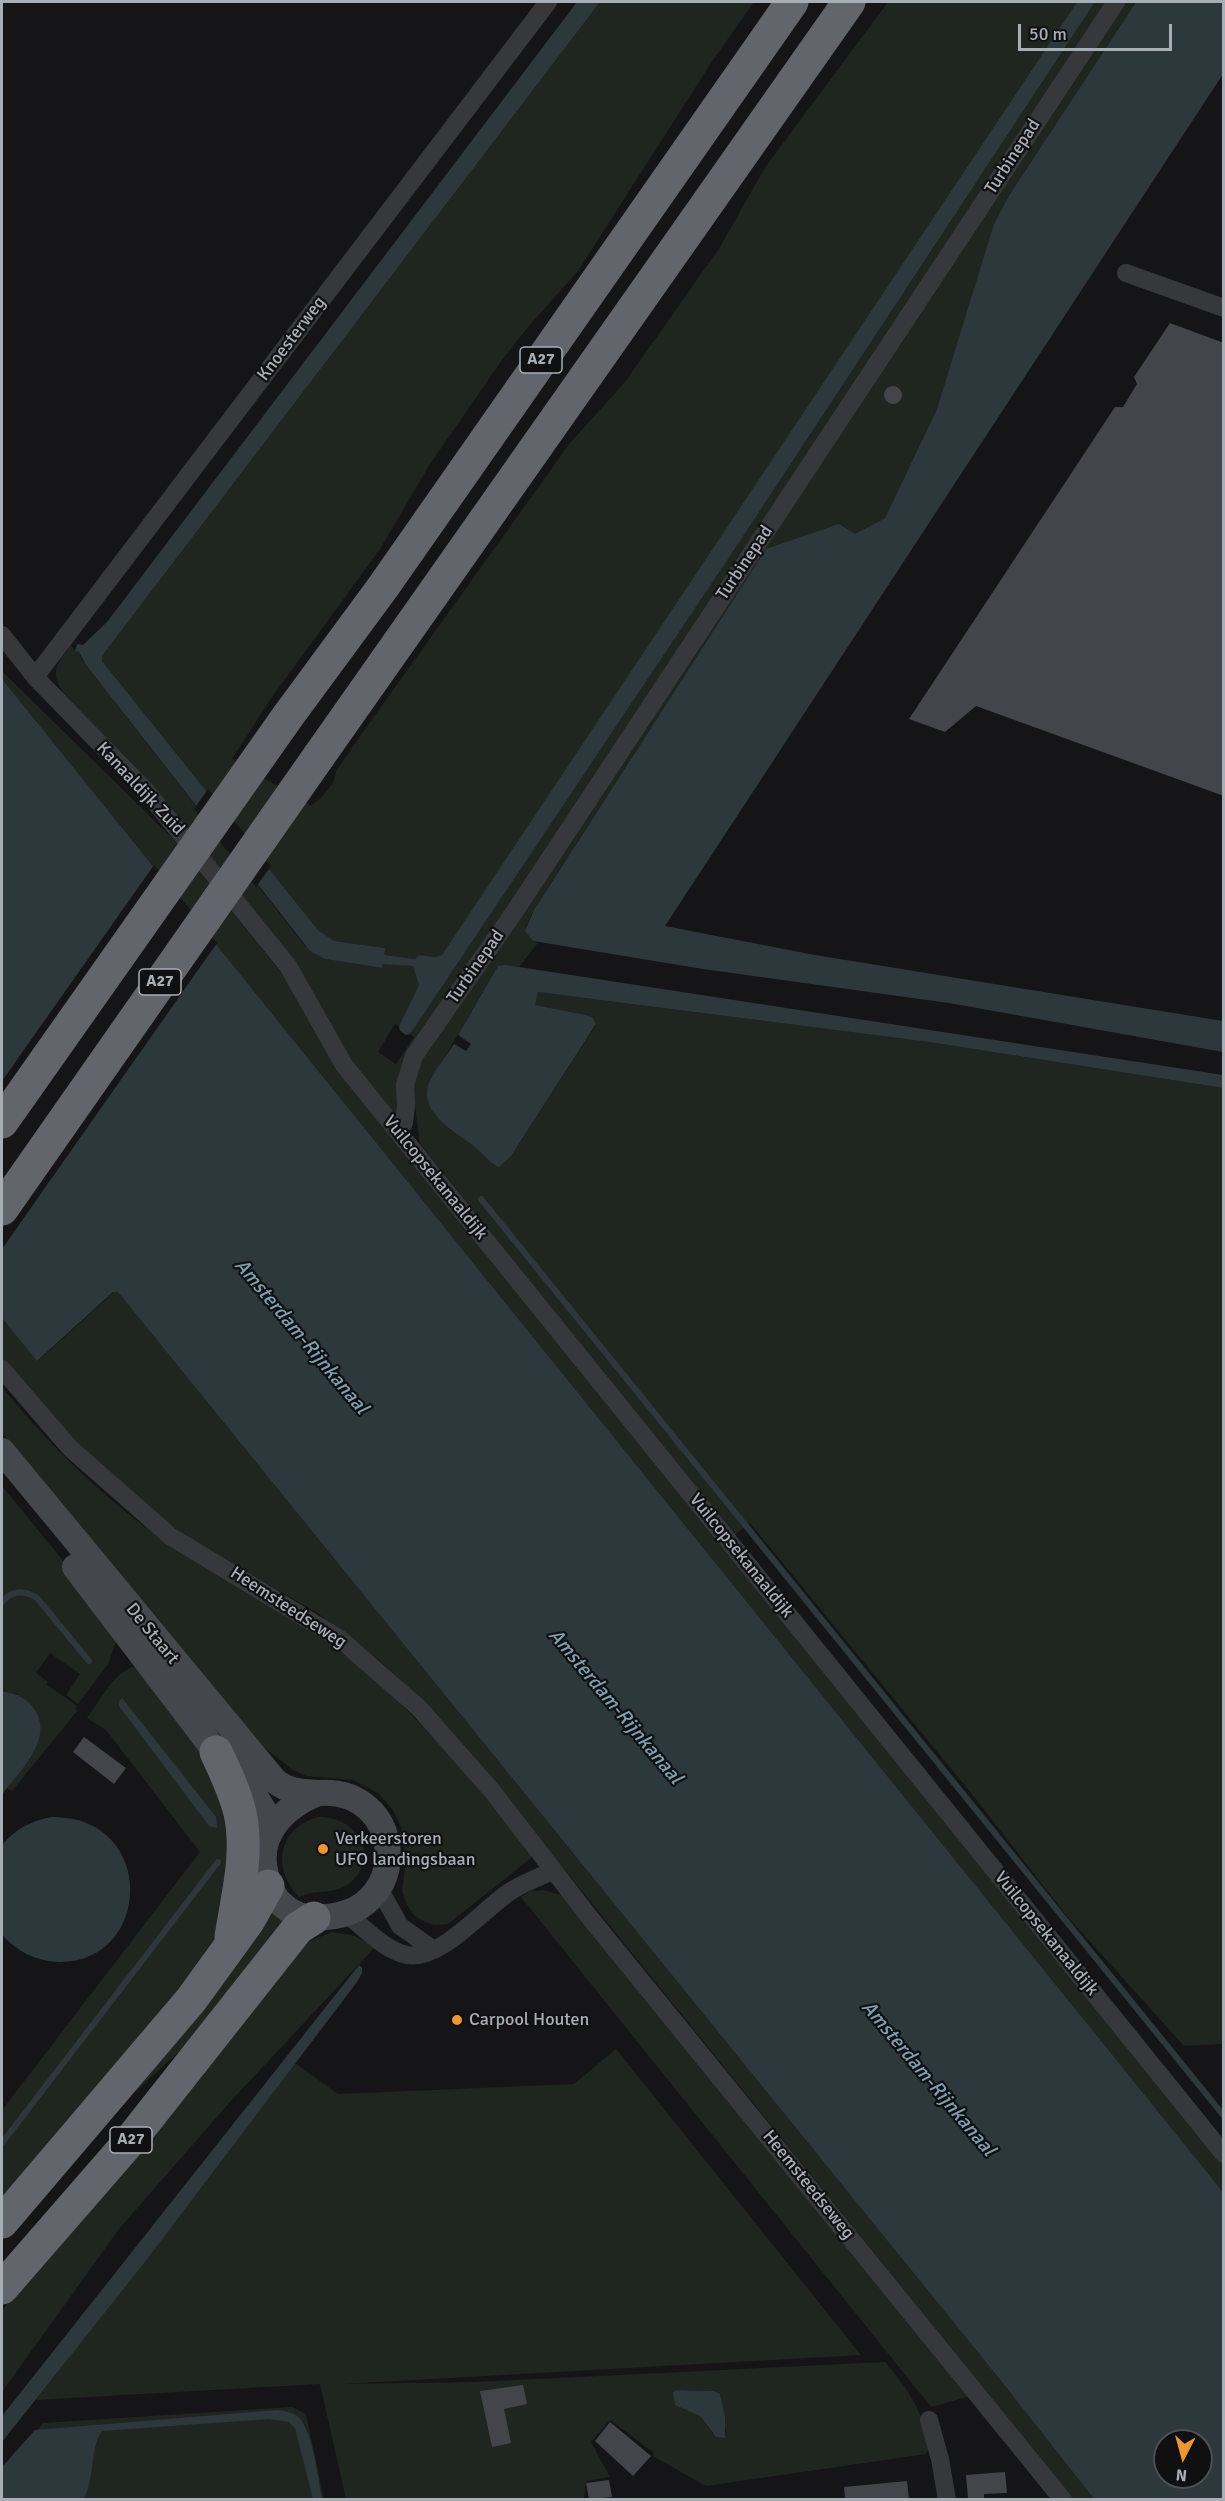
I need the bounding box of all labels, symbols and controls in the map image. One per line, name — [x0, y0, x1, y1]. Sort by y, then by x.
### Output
scale bar — [1021, 12, 1176, 50]
text: 50 m — [1029, 23, 1067, 45]
street label: Turbinepad — [981, 115, 1045, 199]
street label: Knoesterweg — [253, 292, 331, 386]
road number: A27 — [520, 347, 562, 373]
street label: Turbinepad — [712, 522, 778, 604]
street label: Kanaaldijk Zuid — [91, 738, 189, 840]
street label: Turbinepad — [443, 926, 509, 1008]
road number: A27 — [139, 969, 181, 995]
street label: Vuilcopsekanaaldijk — [378, 1112, 492, 1244]
water label: Amsterdam-Rijnkanaal — [229, 1254, 373, 1420]
street label: Vuilcopsekanaaldijk — [684, 1490, 798, 1622]
street label: Heemsteedseweg — [226, 1562, 350, 1654]
street label: De Staart — [121, 1599, 183, 1669]
water label: Amsterdam-Rijnkanaal — [543, 1624, 687, 1790]
place label: Verkeerstoren UFO landingsbaan — [335, 1828, 476, 1870]
marker: Verkeerstoren UFO landingsbaan — [316, 1842, 330, 1856]
street label: Vuilcopsekanaaldijk — [989, 1868, 1103, 2000]
water label: Amsterdam-Rijnkanaal — [856, 1996, 1000, 2162]
place label: Carpool Houten — [469, 2009, 589, 2031]
marker: Carpool Houten — [450, 2013, 464, 2027]
street label: Heemsteedseweg — [757, 2126, 859, 2244]
road number: A27 — [110, 2127, 152, 2153]
north arrow — [1153, 2429, 1213, 2489]
text: N — [1175, 2464, 1188, 2485]

